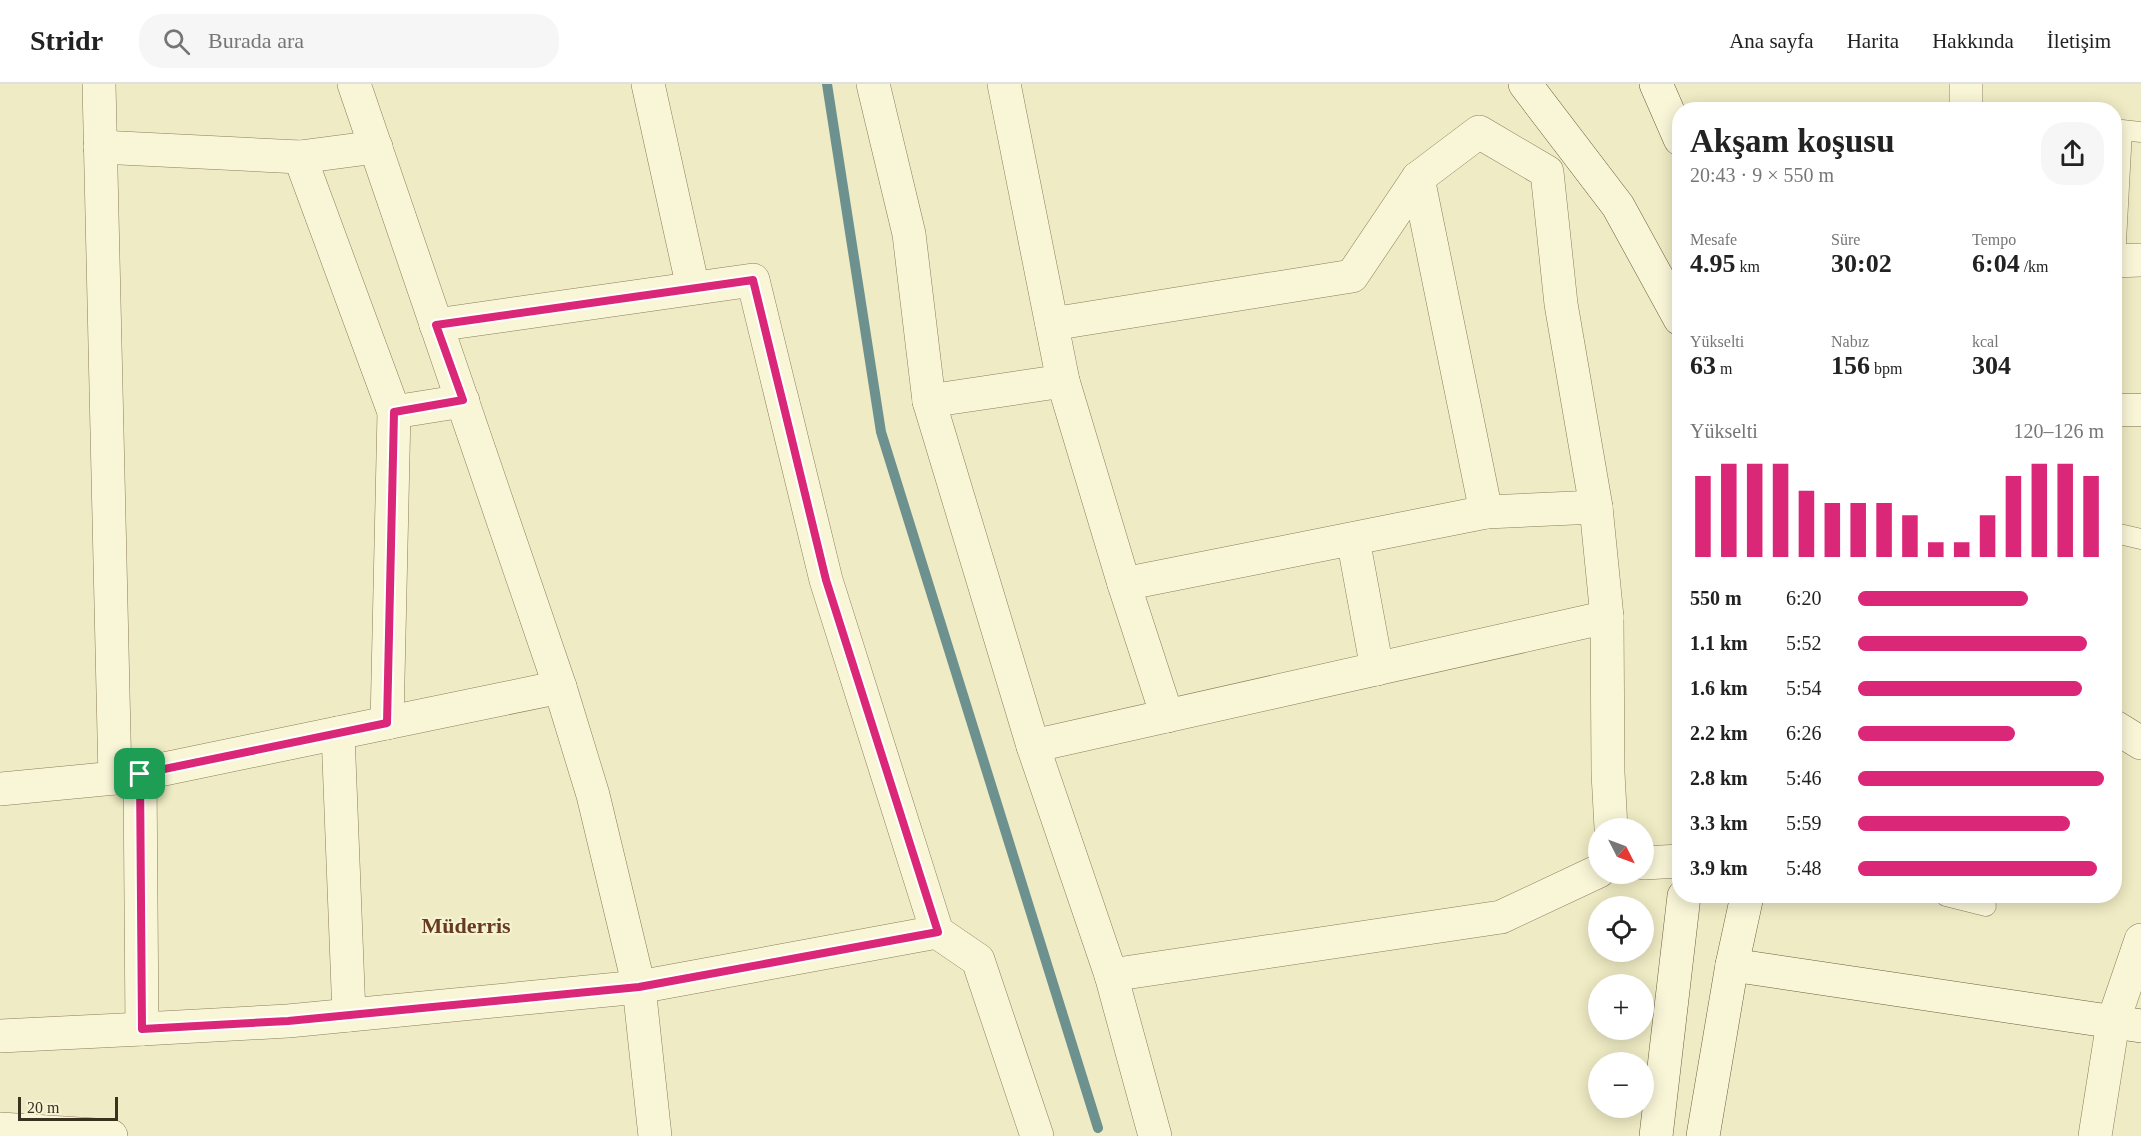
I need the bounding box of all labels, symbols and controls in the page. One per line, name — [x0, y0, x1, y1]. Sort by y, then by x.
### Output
search box — [139, 14, 559, 68]
text: Stridr — [30, 25, 103, 56]
icon: search — [160, 25, 193, 58]
text: Burada ara — [208, 28, 304, 53]
text: Ana sayfa — [1729, 29, 1814, 53]
text: Harita — [1847, 29, 1899, 53]
text: Hakkında — [1932, 29, 2014, 53]
text: İletişim — [2047, 29, 2111, 53]
button: share — [2041, 122, 2104, 185]
text: Akşam koşusu — [1690, 123, 1895, 159]
text: 20:43 · 9 × 550 m — [1690, 164, 1834, 186]
text: Mesafe — [1690, 231, 1737, 248]
text: Süre — [1831, 231, 1860, 248]
text: Tempo — [1972, 231, 2016, 248]
text: 4.95 — [1690, 249, 1736, 278]
text: 30:02 — [1831, 249, 1892, 278]
text: 6:04 — [1972, 249, 2020, 278]
text: km — [1736, 258, 1760, 275]
text: /km — [2020, 258, 2049, 275]
text: Yükselti — [1690, 333, 1744, 350]
text: Nabız — [1831, 333, 1869, 350]
text: kcal — [1972, 333, 1999, 350]
text: 63 — [1690, 351, 1716, 380]
text: 156 — [1831, 351, 1870, 380]
text: 304 — [1972, 351, 2011, 380]
text: m — [1716, 360, 1732, 377]
text: bpm — [1870, 360, 1902, 377]
text: Yükselti — [1690, 420, 1758, 442]
text: 120–126 m — [2013, 420, 2104, 442]
text: 550 m — [1690, 587, 1742, 609]
text: 6:20 — [1786, 587, 1822, 609]
text: 1.1 km — [1690, 632, 1748, 654]
text: 5:52 — [1786, 632, 1822, 654]
text: 1.6 km — [1690, 677, 1748, 699]
text: 5:54 — [1786, 677, 1822, 699]
text: 2.2 km — [1690, 722, 1748, 744]
text: 6:26 — [1786, 722, 1822, 744]
pin — [114, 748, 165, 799]
icon: arrive — [123, 757, 156, 790]
text: 2.8 km — [1690, 767, 1748, 789]
text: 5:46 — [1786, 767, 1822, 789]
text: 3.3 km — [1690, 812, 1748, 834]
text: 5:59 — [1786, 812, 1822, 834]
north arrow — [1588, 818, 1654, 884]
map controls — [1588, 818, 1654, 1118]
text: 3.9 km — [1690, 857, 1748, 879]
text: 5:48 — [1786, 857, 1822, 879]
button: locate — [1588, 896, 1654, 962]
district label: Müderris — [421, 913, 511, 938]
button: + — [1588, 974, 1654, 1040]
button: − — [1588, 1052, 1654, 1118]
scale bar — [18, 1094, 118, 1122]
text: 20 m — [27, 1099, 59, 1116]

